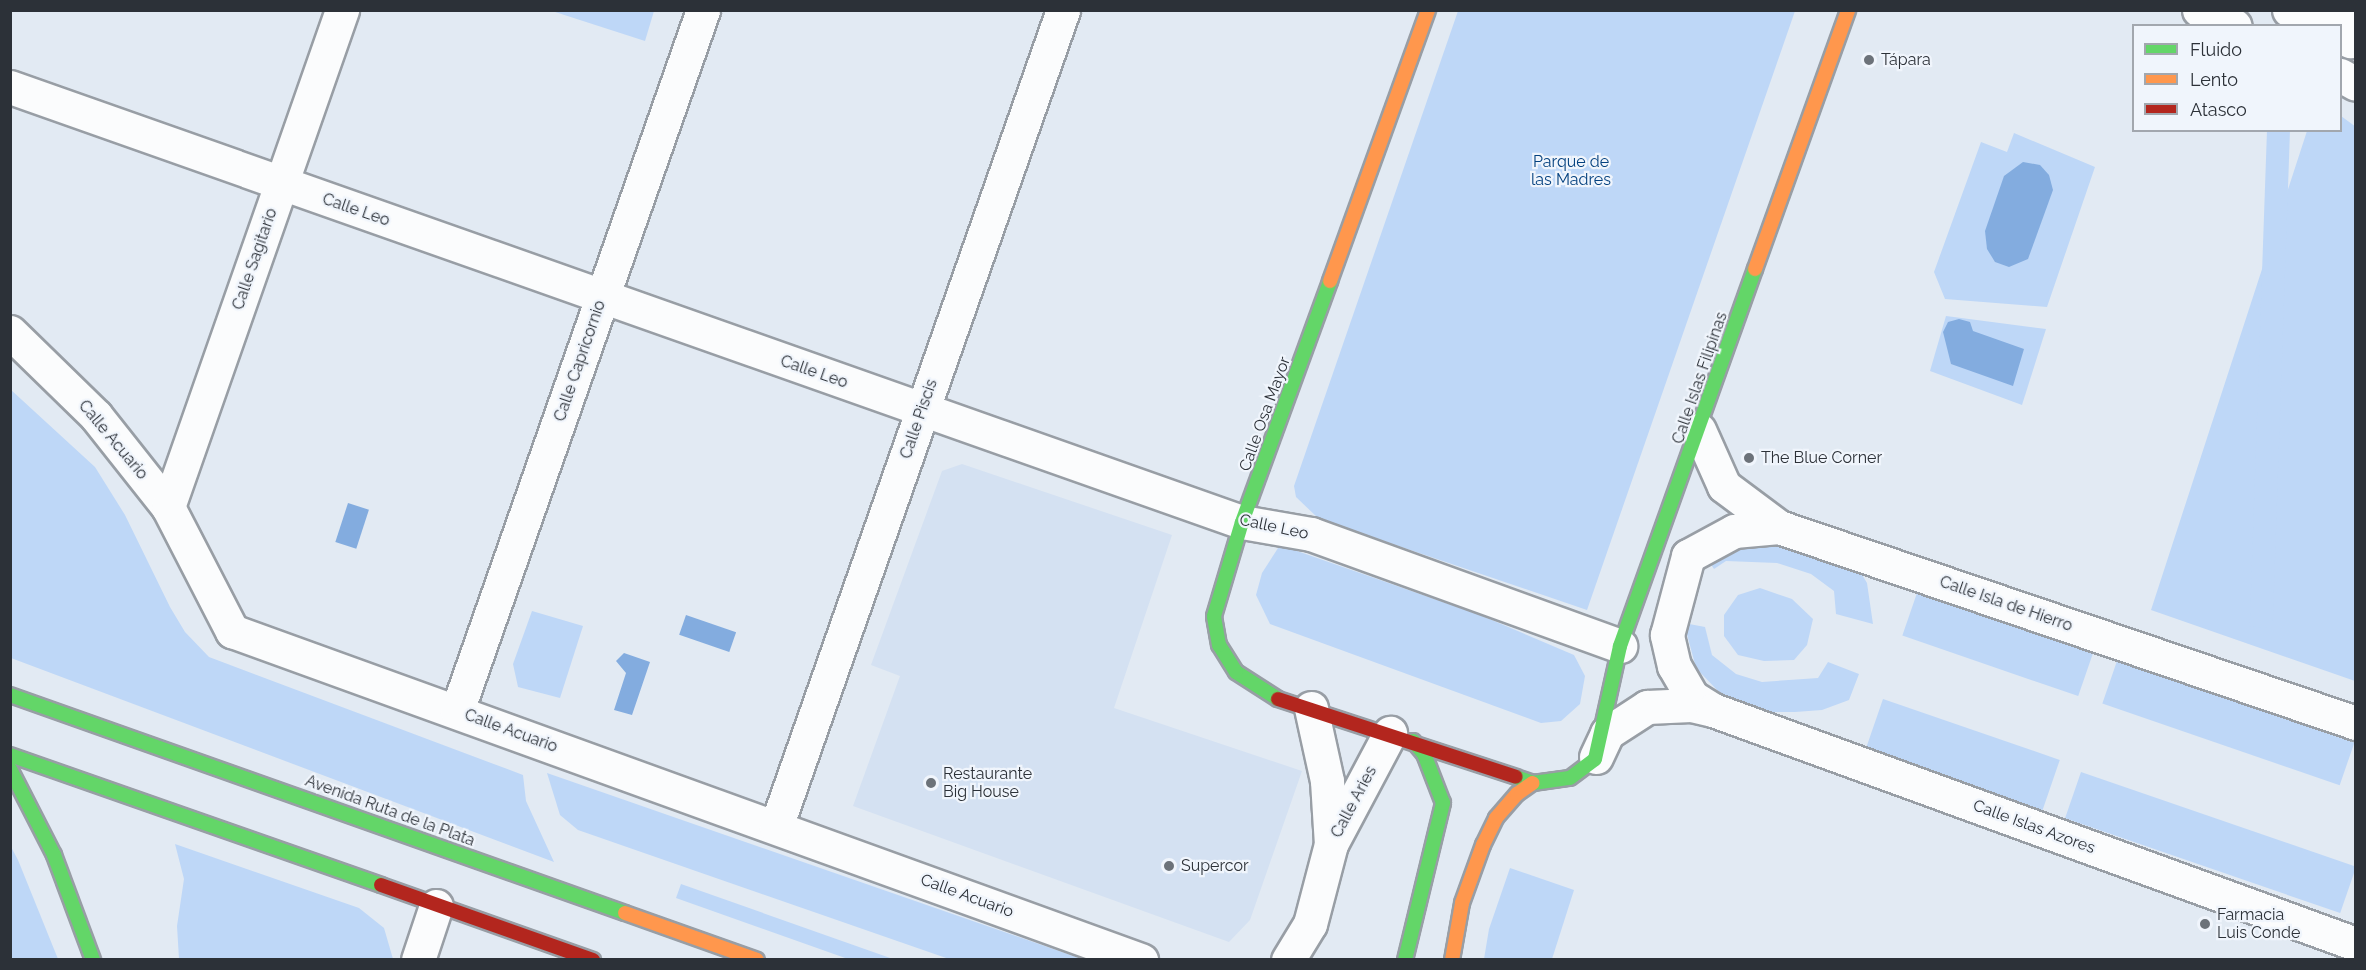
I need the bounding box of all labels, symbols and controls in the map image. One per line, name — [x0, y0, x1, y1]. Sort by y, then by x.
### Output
legend — [2132, 24, 2342, 132]
text: Fluido — [2190, 39, 2242, 60]
place label: Tápara — [1881, 50, 1931, 70]
marker: Tápara — [1862, 53, 1876, 67]
text: Lento — [2190, 69, 2238, 90]
text: Atasco — [2190, 99, 2247, 120]
park label: Parque de las Madres — [1531, 152, 1611, 190]
street label: Calle Leo — [320, 190, 392, 230]
street label: Calle Sagitario — [229, 206, 281, 312]
street label: Calle Capricornio — [550, 298, 610, 424]
street label: Calle Islas Filipinas — [1668, 310, 1732, 446]
street label: Calle Leo — [778, 352, 850, 392]
street label: Calle Osa Mayor — [1235, 354, 1295, 474]
street label: Calle Piscis — [896, 377, 942, 461]
street label: Calle Acuario — [74, 396, 152, 484]
place label: The Blue Corner — [1761, 448, 1882, 468]
marker: The Blue Corner — [1742, 451, 1756, 465]
street label: Calle Leo — [1238, 510, 1310, 544]
street label: Calle Isla de Hierro — [1937, 572, 2075, 636]
street label: Calle Acuario — [462, 705, 560, 757]
street label: Calle Aries — [1327, 763, 1381, 841]
place label: Restaurante Big House — [943, 764, 1032, 802]
street label: Avenida Ruta de la Plata — [303, 771, 477, 851]
marker: Restaurante Big House — [924, 776, 938, 790]
street label: Calle Islas Azores — [1970, 796, 2098, 858]
place label: Supercor — [1181, 856, 1249, 876]
marker: Supercor — [1162, 859, 1176, 873]
street label: Calle Acuario — [918, 870, 1016, 922]
place label: Farmacia Luis Conde — [2217, 905, 2300, 943]
marker: Farmacia Luis Conde — [2198, 917, 2212, 931]

